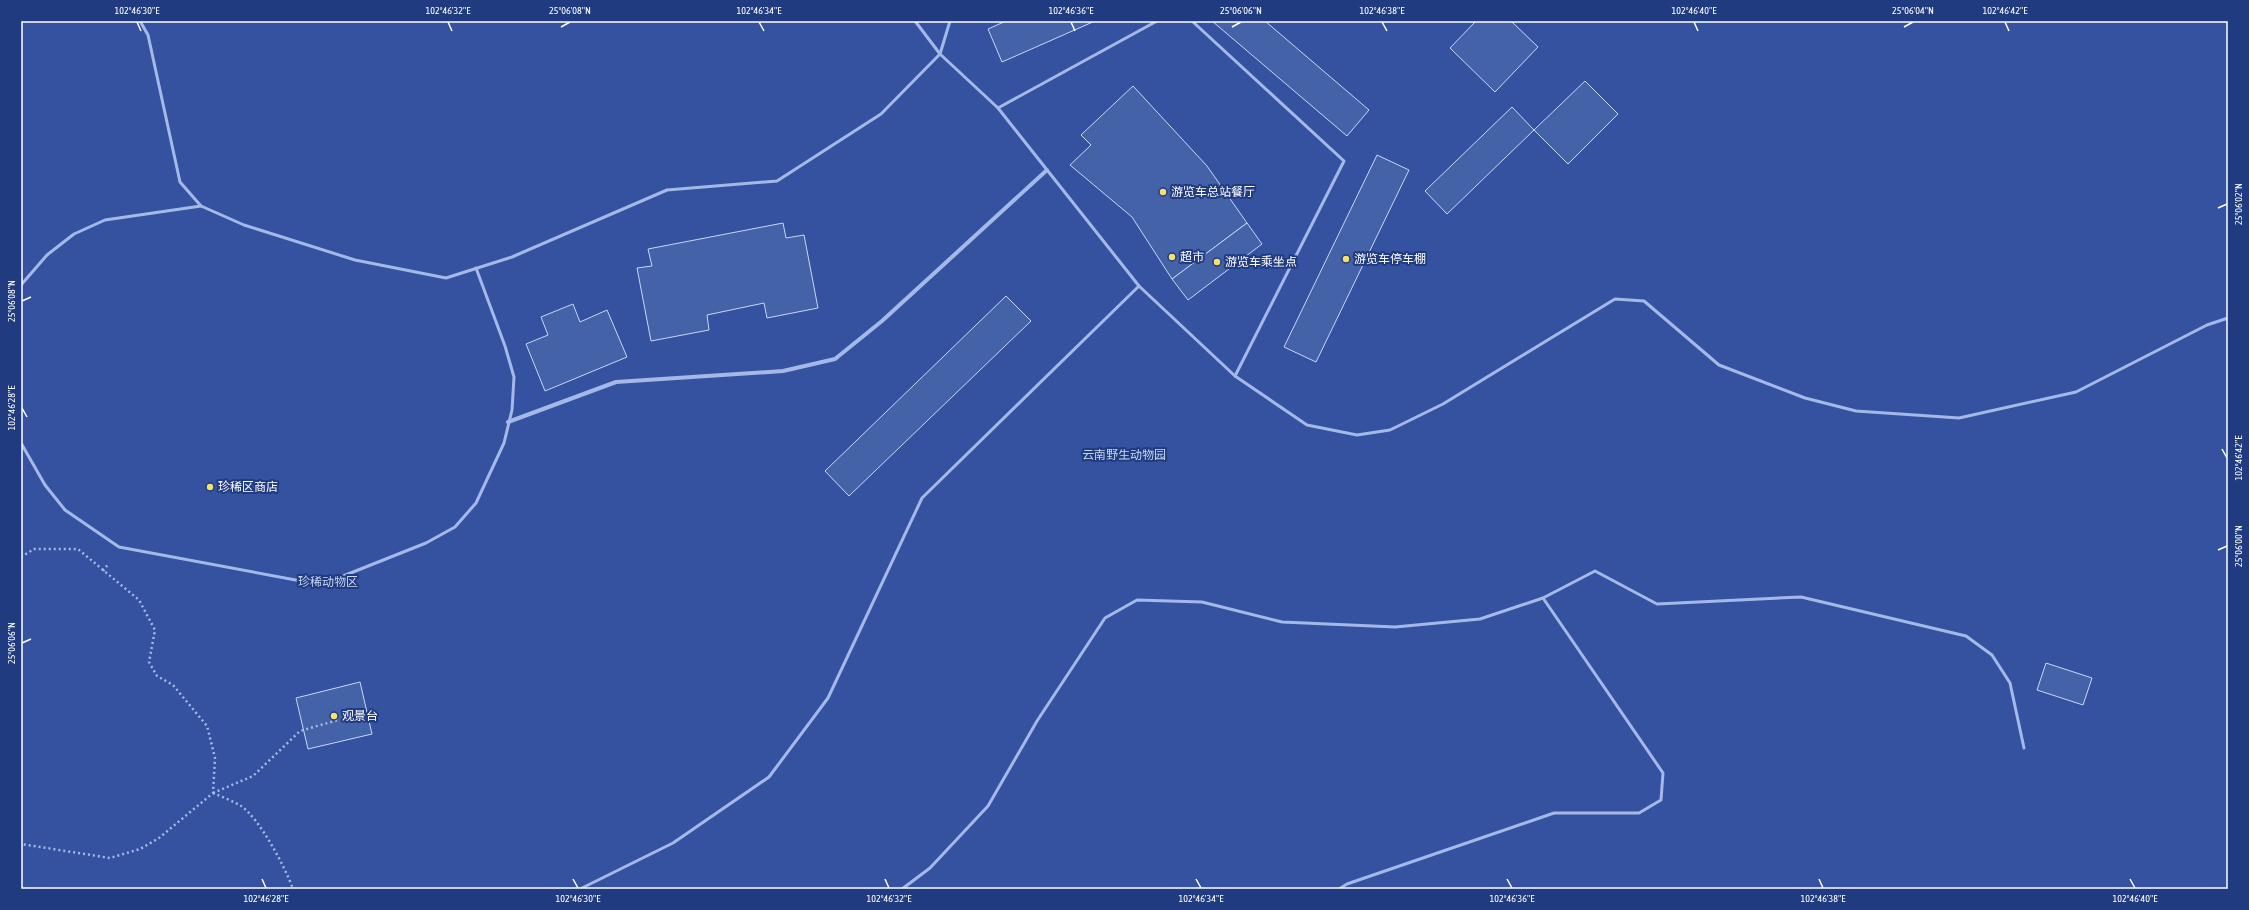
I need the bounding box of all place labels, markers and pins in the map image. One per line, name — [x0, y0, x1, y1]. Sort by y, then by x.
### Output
place label: 游览车总站餐厅 — [1171, 185, 1255, 199]
marker: 游览车总站餐厅 — [1158, 187, 1168, 197]
place label: 超市 — [1180, 250, 1204, 264]
marker: 超市 — [1167, 252, 1177, 262]
place label: 游览车停车棚 — [1354, 252, 1426, 266]
marker: 游览车停车棚 — [1341, 254, 1351, 264]
place label: 游览车乘坐点 — [1225, 255, 1297, 269]
marker: 游览车乘坐点 — [1212, 257, 1222, 267]
place label: 珍稀区商店 — [218, 480, 278, 494]
marker: 珍稀区商店 — [205, 482, 215, 492]
place label: 观景台 — [342, 709, 378, 723]
marker: 观景台 — [329, 711, 339, 721]

